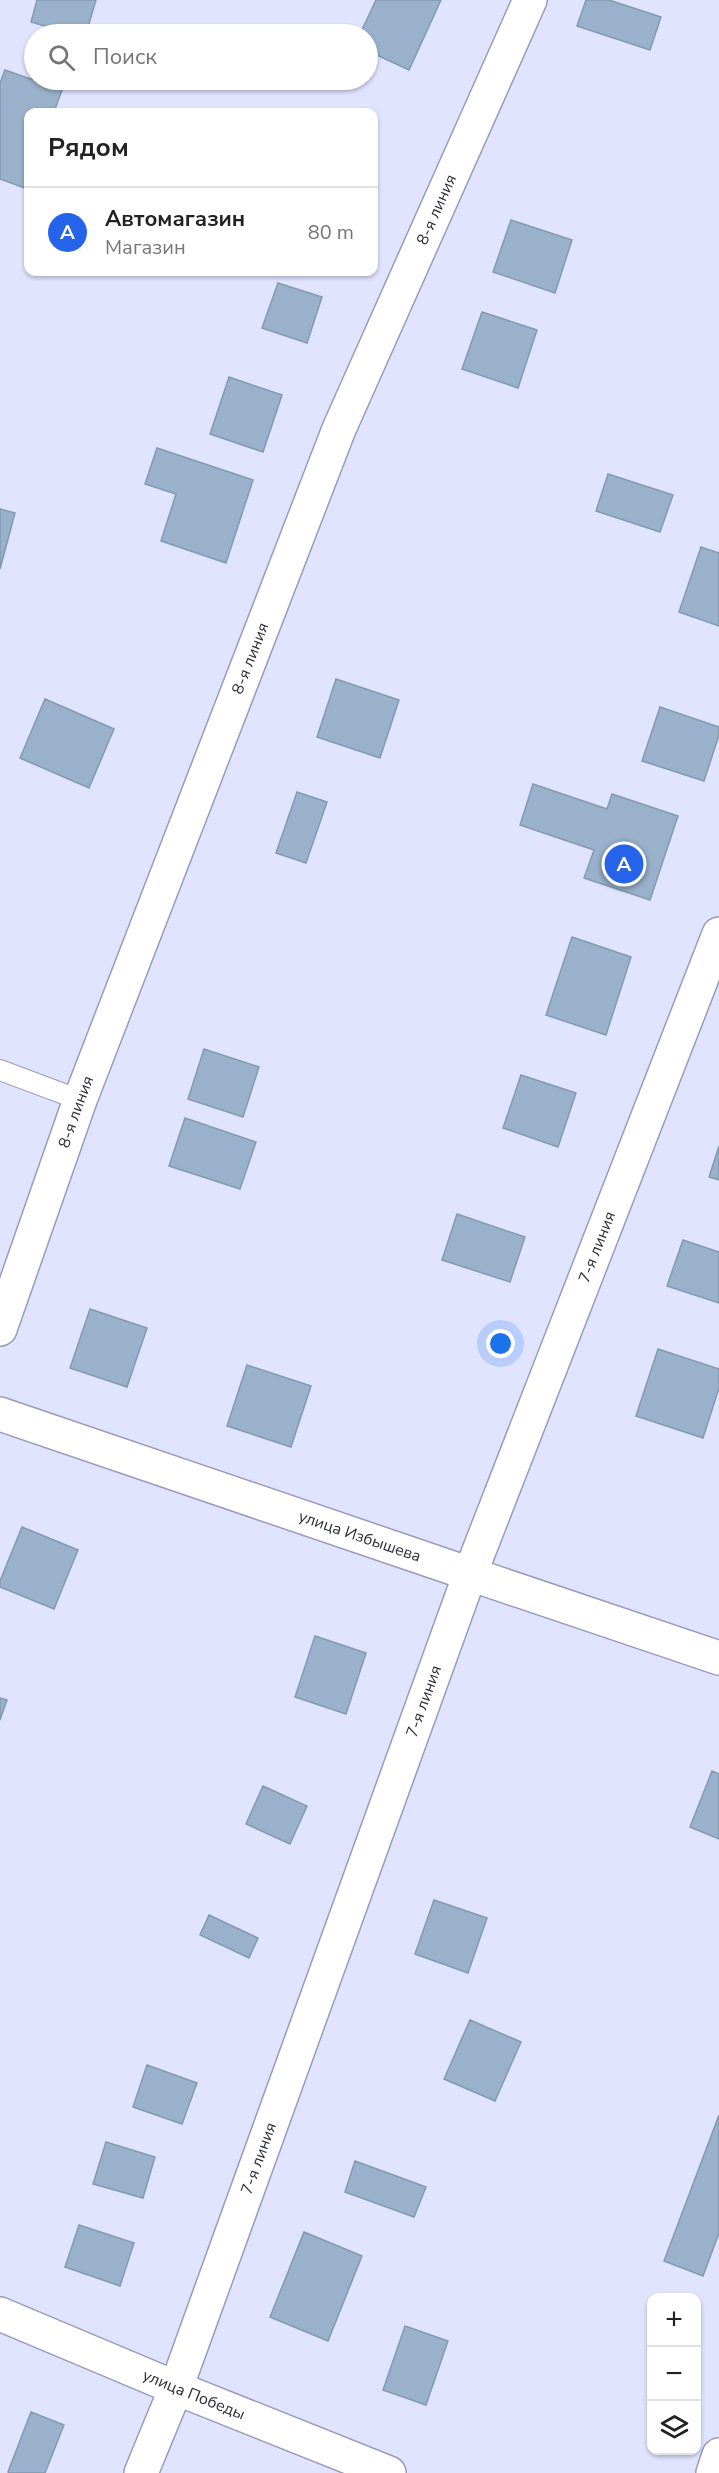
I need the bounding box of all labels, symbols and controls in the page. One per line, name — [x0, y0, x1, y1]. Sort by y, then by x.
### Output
search box — [24, 24, 378, 90]
icon: search — [45, 41, 78, 74]
text: Поиск — [93, 42, 157, 72]
text: Рядом — [48, 130, 129, 165]
street label: 8-я линия — [411, 171, 462, 248]
text: Автомагазин — [105, 204, 245, 234]
text: A — [60, 219, 75, 246]
text: 80 m — [308, 219, 354, 246]
text: Магазин — [105, 234, 186, 261]
street label: 8-я линия — [227, 619, 274, 697]
pin: A — [604, 842, 644, 886]
street label: 8-я линия — [53, 1073, 99, 1151]
street label: 7-я линия — [573, 1208, 621, 1286]
your location — [486, 1329, 515, 1358]
street label: улица Избышева — [296, 1505, 424, 1568]
street label: 7-я линия — [401, 1662, 447, 1740]
street label: 7-я линия — [236, 2119, 282, 2197]
map controls — [647, 2293, 701, 2455]
button: + — [647, 2293, 701, 2347]
button: − — [647, 2347, 701, 2401]
street label: улица Победы — [139, 2364, 248, 2425]
button: layers — [647, 2401, 701, 2455]

